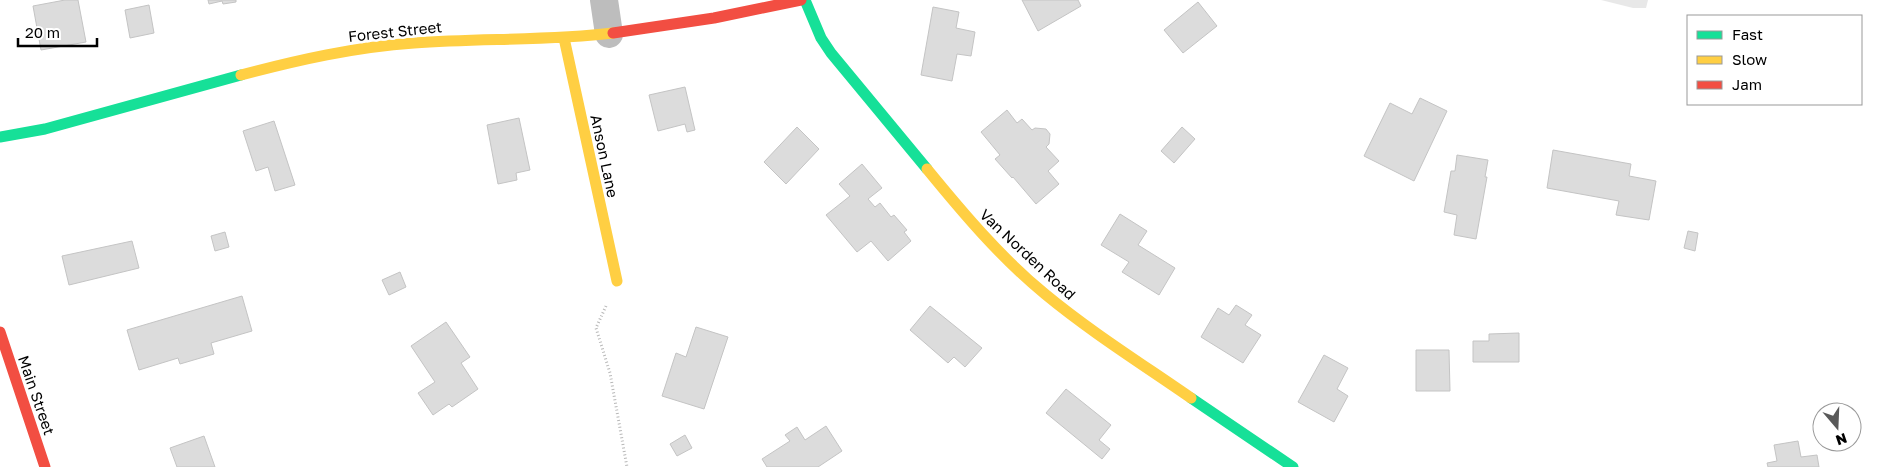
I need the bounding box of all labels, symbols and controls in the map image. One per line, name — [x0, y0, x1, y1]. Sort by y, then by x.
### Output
scale bar — [18, 15, 96, 47]
legend — [1687, 15, 1862, 105]
street label: Forest Street — [347, 17, 443, 45]
text: 20 m — [25, 23, 60, 41]
text: Fast — [1732, 25, 1763, 43]
text: Slow — [1732, 50, 1767, 68]
text: Jam — [1732, 75, 1762, 93]
street label: Anson Lane — [587, 113, 623, 199]
street label: Van Norden Road — [976, 205, 1080, 303]
street label: Main Street — [15, 353, 59, 437]
north arrow — [1812, 402, 1862, 452]
text: N — [1834, 430, 1849, 450]

